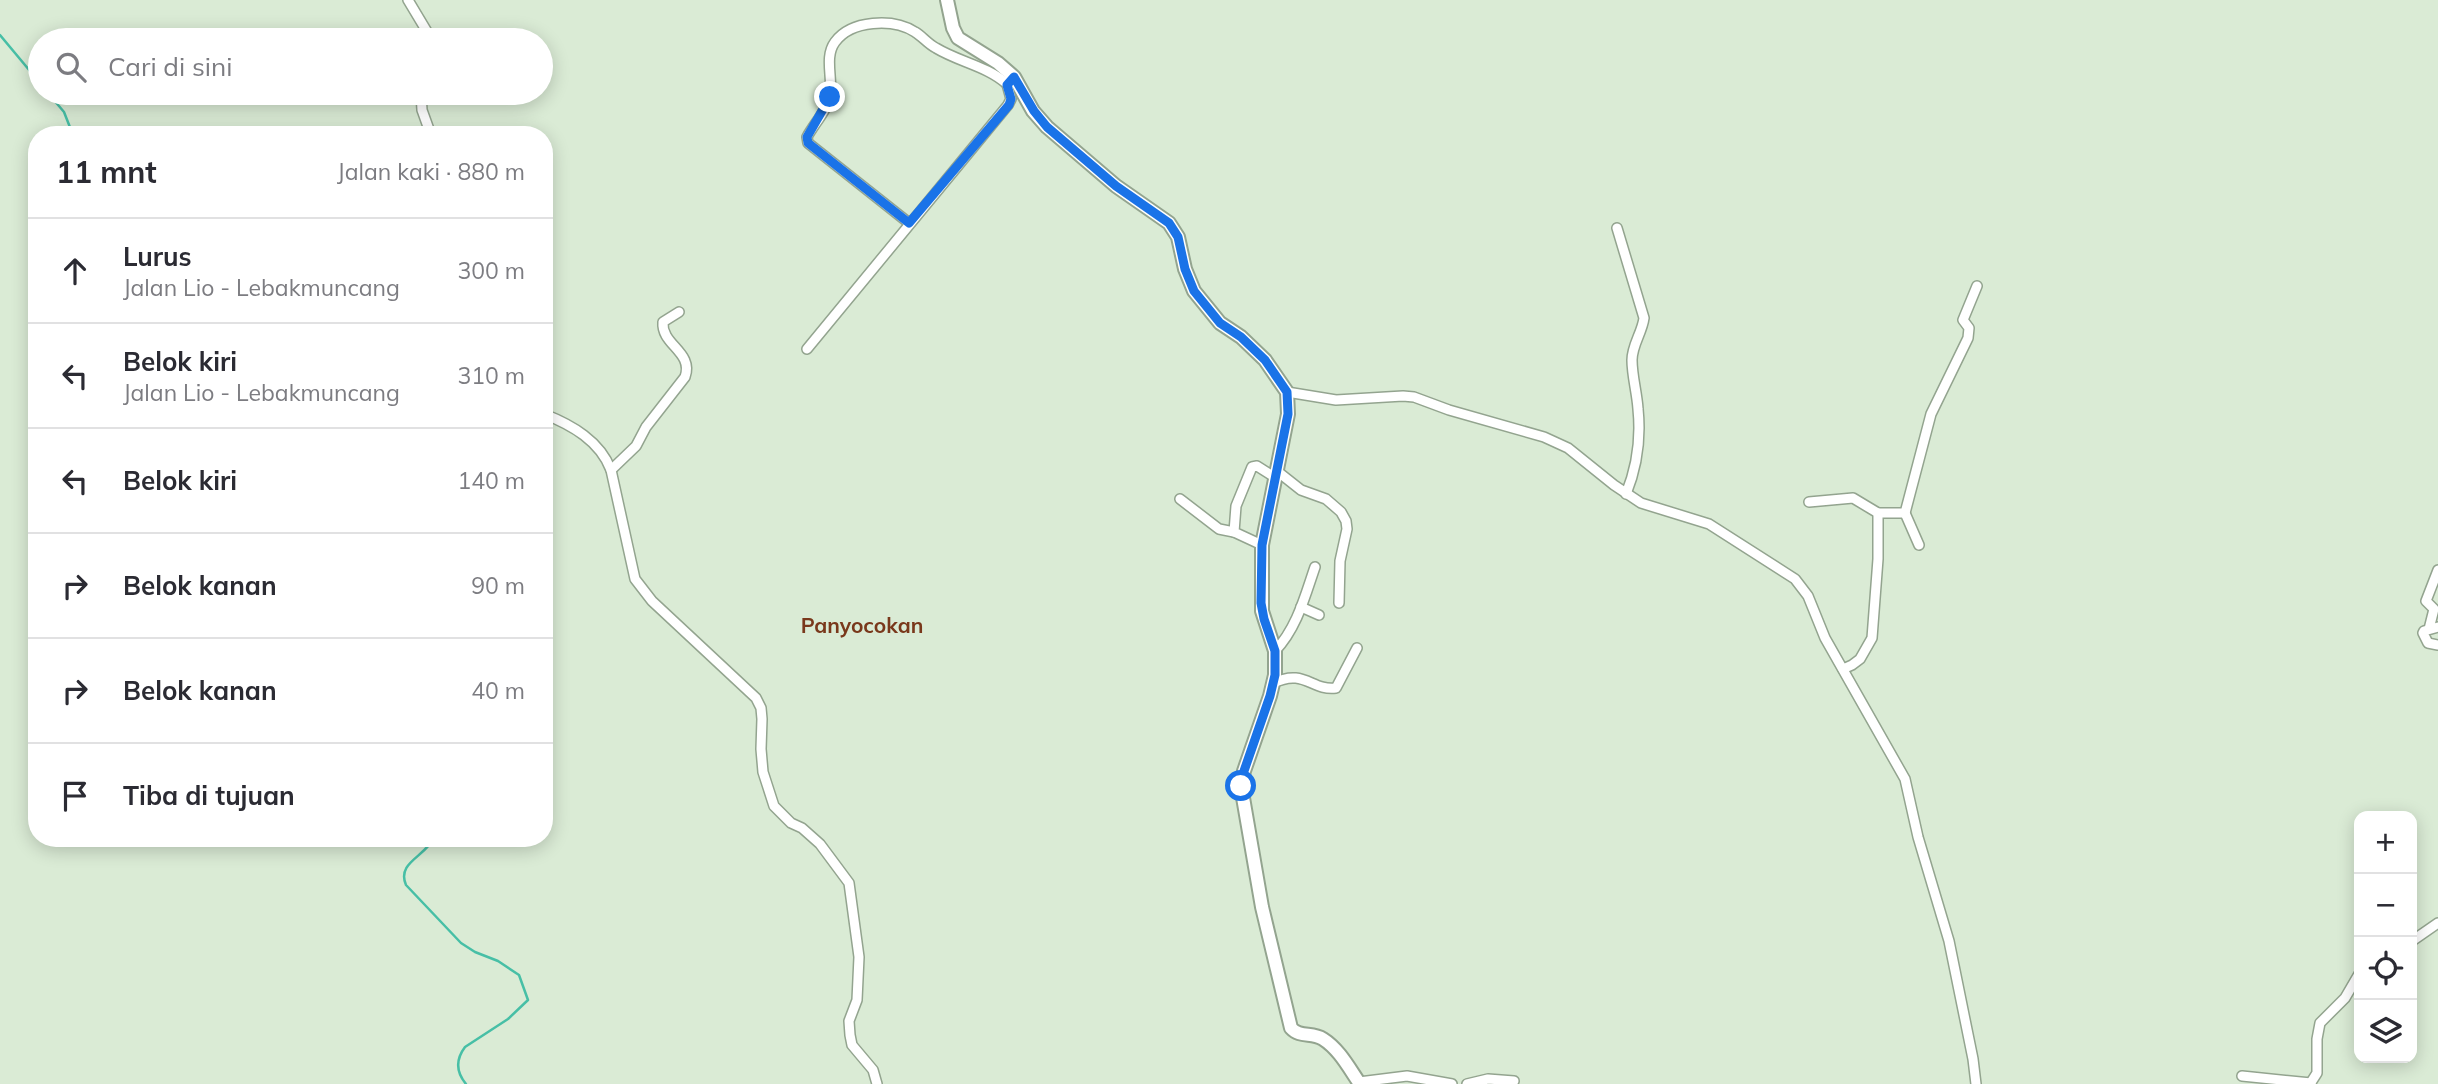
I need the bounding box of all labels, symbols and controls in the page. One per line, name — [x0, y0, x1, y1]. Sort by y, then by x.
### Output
search box — [28, 28, 553, 105]
icon: search — [52, 48, 90, 86]
text: Cari di sini — [108, 50, 232, 83]
route end — [814, 81, 845, 112]
text: 11 mnt — [56, 153, 157, 191]
text: Jalan kaki · 880 m — [337, 157, 525, 186]
text: Lurus — [123, 240, 192, 273]
icon: ahead — [56, 252, 94, 290]
text: 300 m — [457, 256, 525, 285]
text: Jalan Lio - Lebakmuncang — [123, 273, 400, 302]
text: Belok kiri — [123, 345, 237, 378]
icon: left — [56, 357, 94, 395]
text: 310 m — [457, 361, 525, 390]
text: Jalan Lio - Lebakmuncang — [123, 378, 400, 407]
icon: left — [56, 462, 94, 500]
text: Belok kiri — [123, 464, 237, 497]
text: 140 m — [457, 466, 525, 495]
icon: right — [56, 567, 94, 605]
text: Belok kanan — [123, 569, 277, 602]
text: 90 m — [471, 571, 525, 600]
district label: Panyocokan — [801, 612, 923, 638]
icon: right — [56, 672, 94, 710]
text: Belok kanan — [123, 674, 277, 707]
text: 40 m — [471, 676, 525, 705]
route start — [1225, 770, 1256, 801]
icon: arrive — [56, 777, 94, 815]
text: Tiba di tujuan — [123, 779, 295, 812]
map controls — [2354, 811, 2417, 1063]
button: + — [2354, 811, 2417, 874]
button: − — [2354, 874, 2417, 937]
button: locate — [2354, 937, 2417, 1000]
button: layers — [2354, 1000, 2417, 1063]

